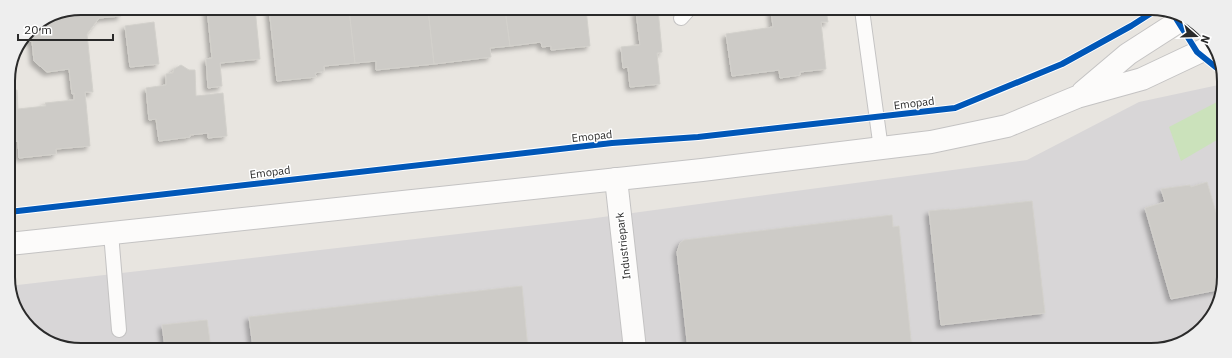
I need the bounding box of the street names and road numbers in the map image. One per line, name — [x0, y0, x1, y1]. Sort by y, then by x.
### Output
street label: Emopad — [893, 94, 935, 112]
street label: Emopad — [571, 127, 613, 145]
street label: Emopad — [249, 163, 291, 181]
street label: Industriepark — [612, 212, 633, 280]

